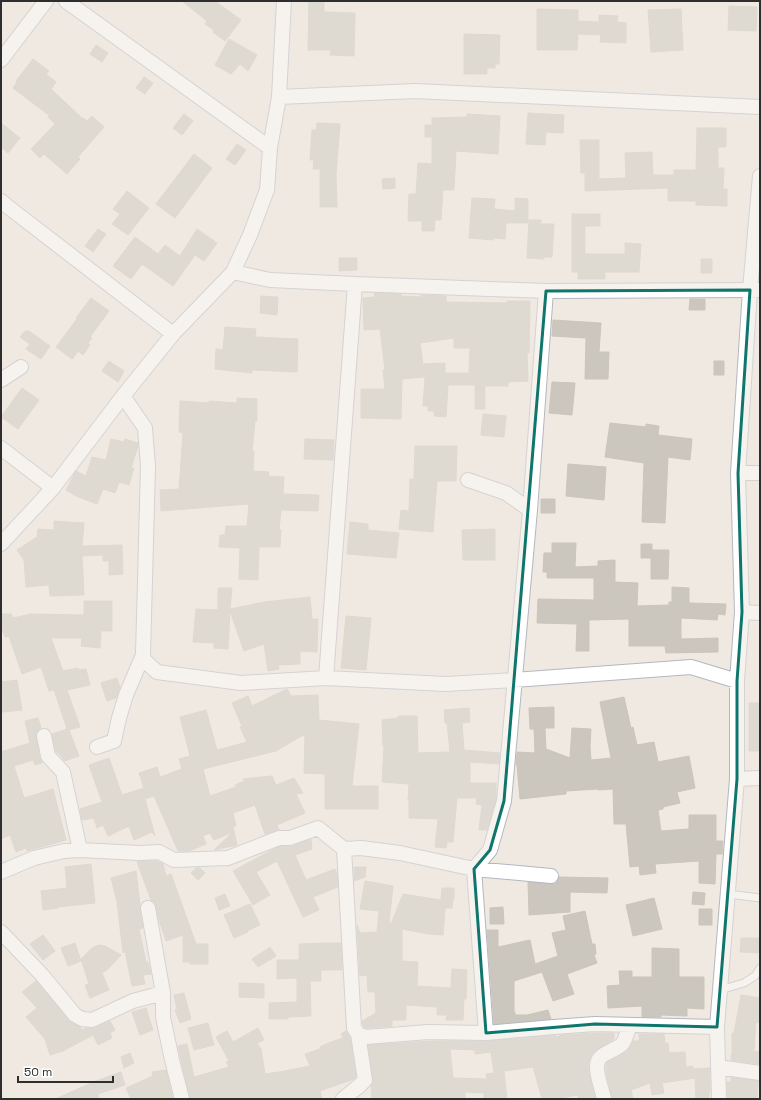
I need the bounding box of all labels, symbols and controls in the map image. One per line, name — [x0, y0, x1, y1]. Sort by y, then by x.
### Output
scale bar — [18, 1058, 113, 1084]
text: 50 m — [24, 1064, 52, 1080]

